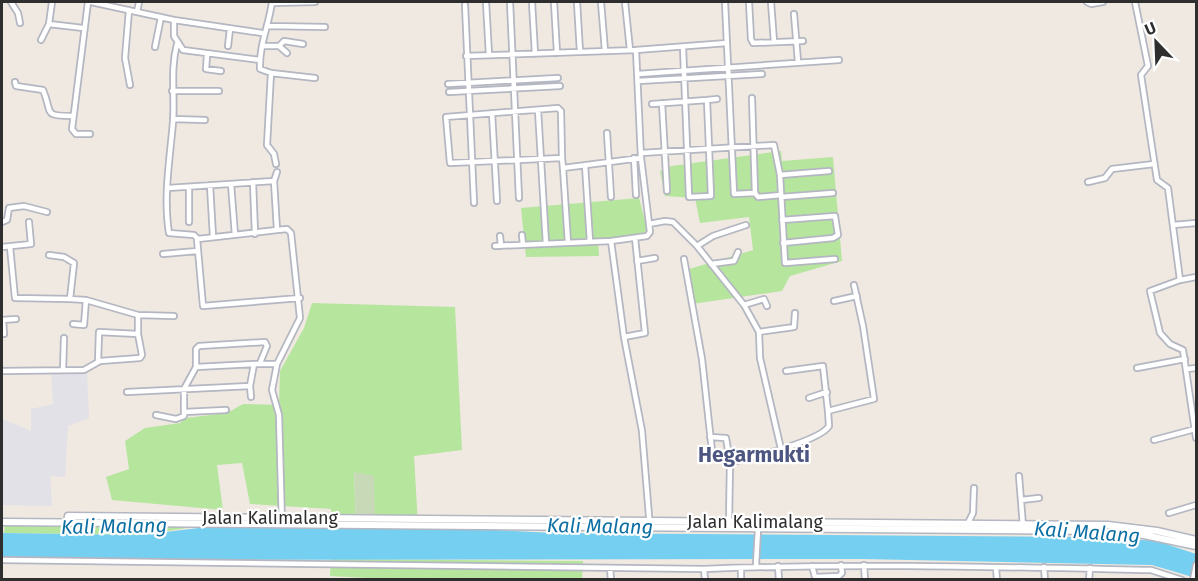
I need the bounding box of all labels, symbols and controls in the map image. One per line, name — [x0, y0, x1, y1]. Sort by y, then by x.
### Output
north arrow — [1126, 12, 1186, 72]
text: U — [1142, 18, 1159, 39]
district label: Hegarmukti — [698, 442, 810, 468]
street label: Jalan Kalimalang — [202, 507, 339, 529]
street label: Jalan Kalimalang — [687, 511, 824, 533]
water label: Kali Malang — [61, 513, 167, 539]
water label: Kali Malang — [547, 513, 653, 539]
water label: Kali Malang — [1033, 516, 1141, 548]

